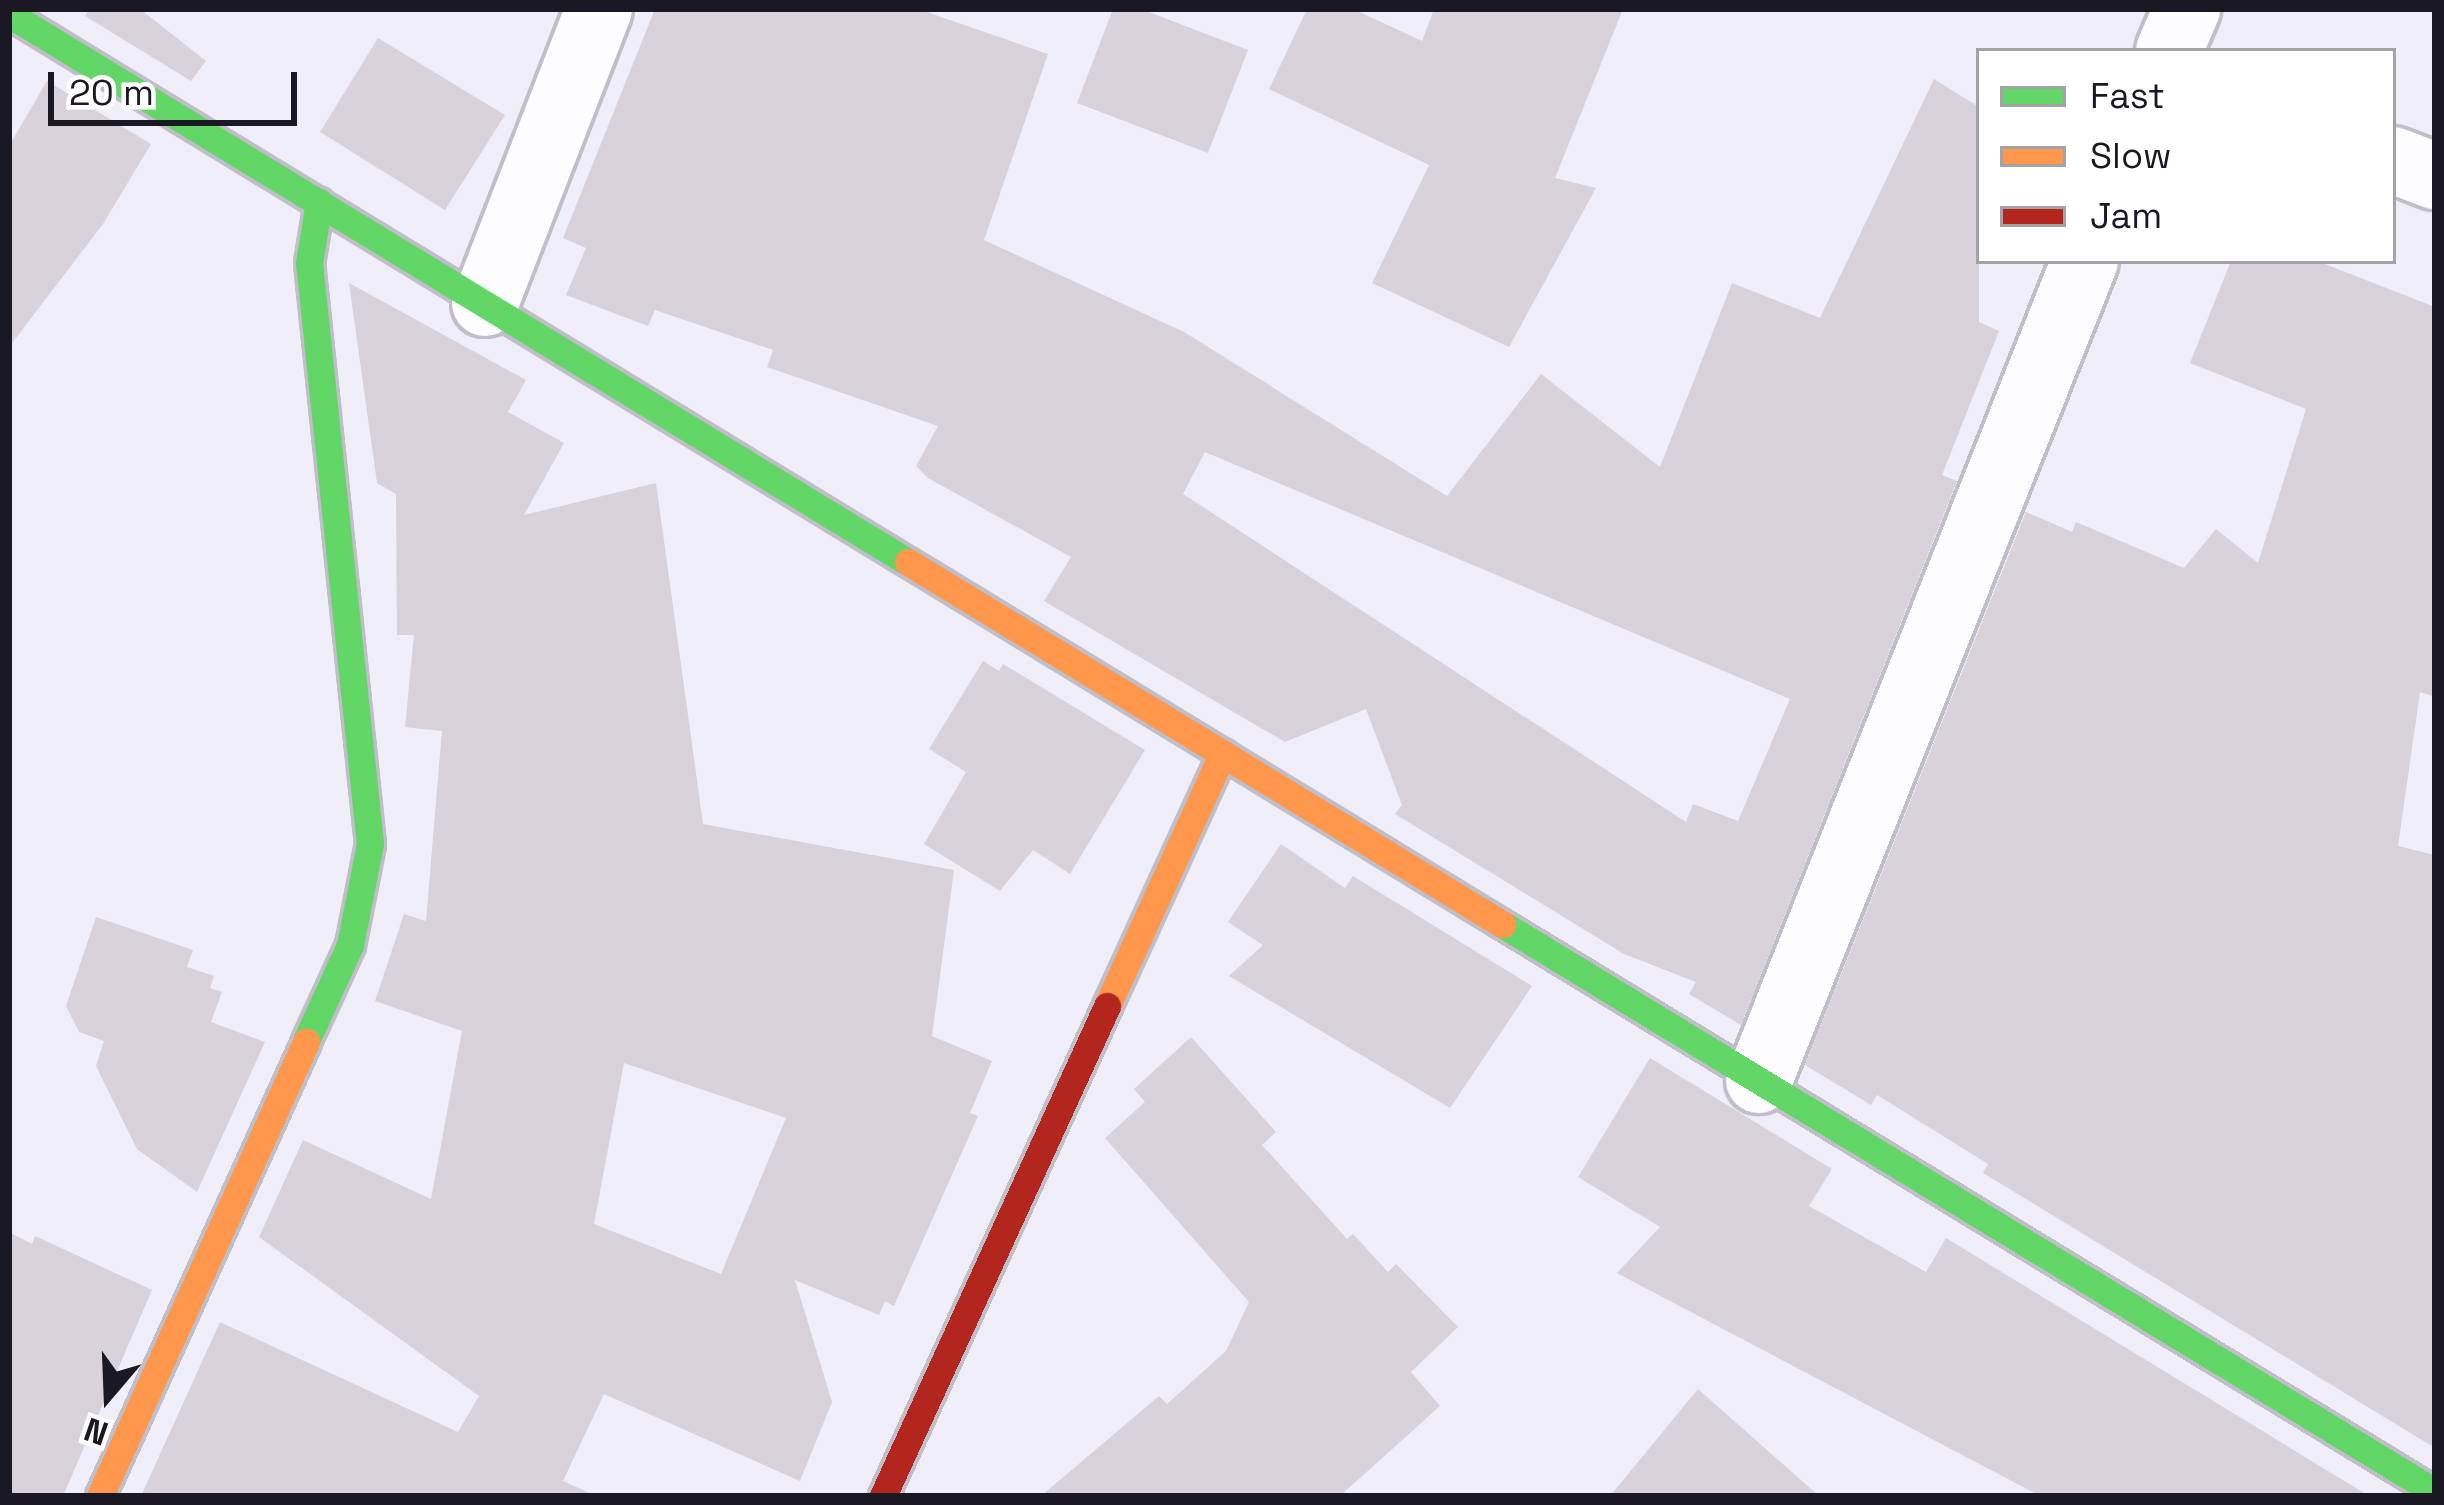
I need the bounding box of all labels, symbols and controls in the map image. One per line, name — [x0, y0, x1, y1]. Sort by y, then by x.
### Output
scale bar — [54, 48, 303, 122]
legend — [1976, 48, 2396, 264]
text: 20 m — [69, 70, 154, 116]
text: Fast — [2090, 73, 2165, 119]
text: Slow — [2090, 133, 2172, 179]
text: Jam — [2090, 193, 2162, 239]
north arrow — [48, 1337, 168, 1457]
text: N — [79, 1408, 114, 1454]

